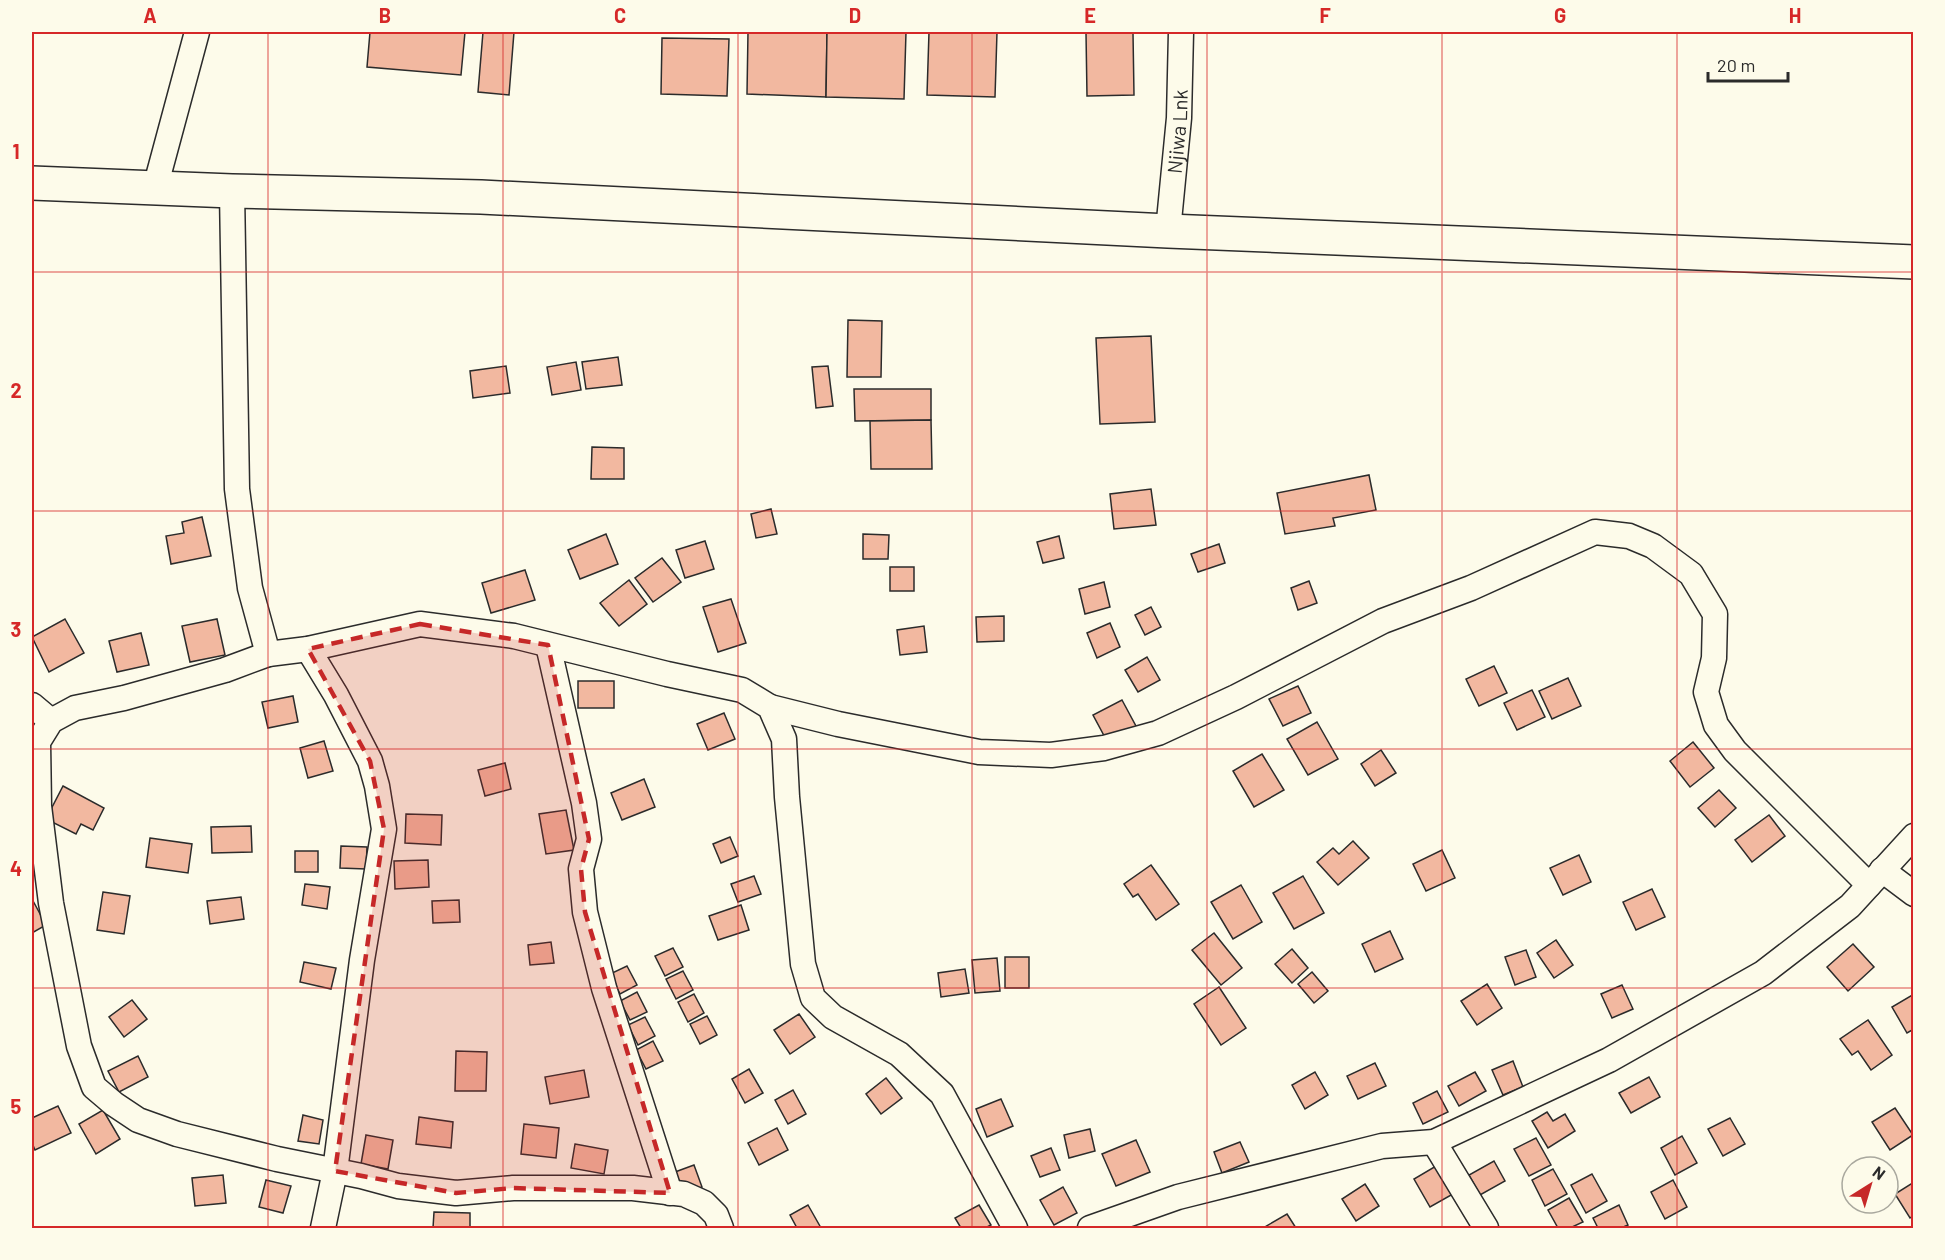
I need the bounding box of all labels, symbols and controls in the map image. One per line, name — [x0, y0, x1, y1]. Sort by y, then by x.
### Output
text: A — [143, 3, 157, 27]
text: B — [379, 3, 391, 27]
text: C — [614, 3, 626, 27]
text: D — [849, 3, 861, 27]
text: E — [1084, 3, 1096, 27]
text: F — [1319, 3, 1331, 27]
text: G — [1554, 3, 1566, 27]
text: H — [1789, 3, 1801, 27]
scale bar — [1708, 45, 1788, 83]
text: 20 m — [1717, 54, 1755, 76]
street label: Njiwa Lnk — [1162, 89, 1192, 175]
text: 1 — [12, 139, 20, 163]
text: 2 — [10, 378, 22, 402]
text: 3 — [11, 617, 21, 641]
text: 4 — [10, 856, 22, 880]
text: 5 — [11, 1094, 22, 1118]
north arrow — [1840, 1155, 1900, 1215]
text: N — [1869, 1162, 1889, 1183]

